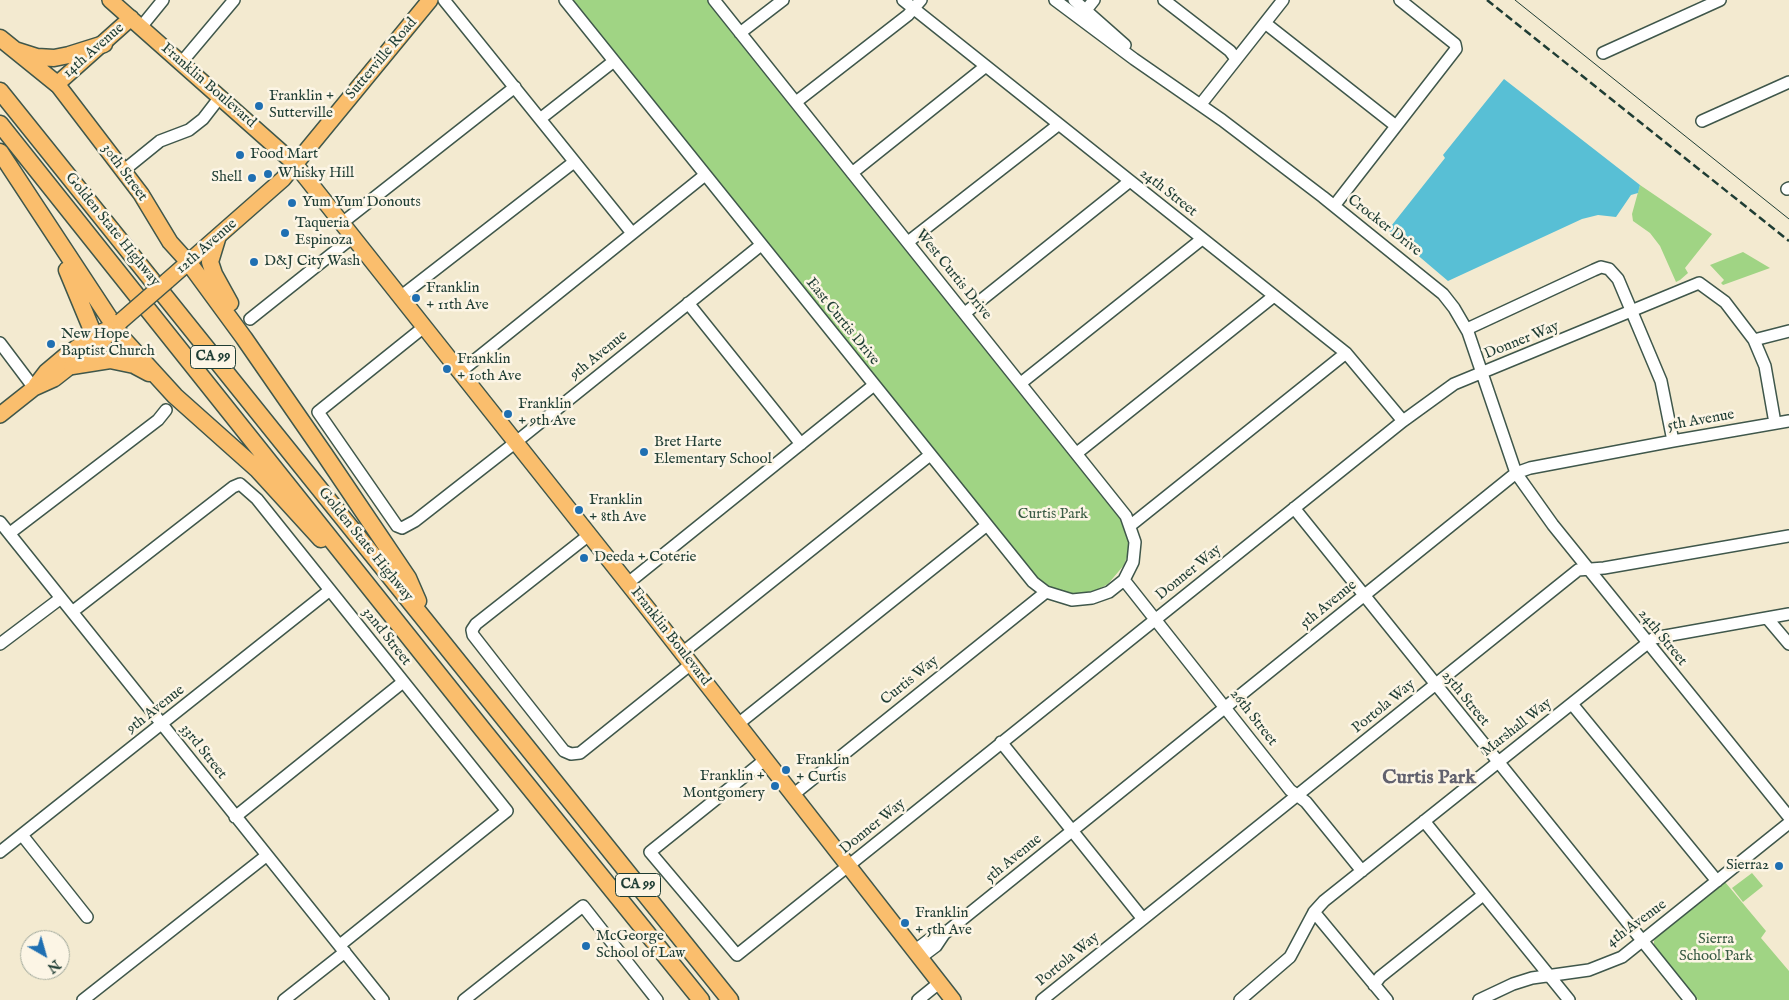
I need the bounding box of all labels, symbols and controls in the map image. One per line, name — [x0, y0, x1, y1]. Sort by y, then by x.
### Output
street label: Sutterville Road — [343, 15, 421, 103]
street label: 14th Avenue — [60, 20, 128, 82]
street label: Franklin Boulevard — [157, 40, 259, 132]
place label: Franklin + Sutterville — [269, 88, 334, 123]
marker: Franklin + Sutterville — [253, 100, 265, 112]
street label: 30th Street — [97, 141, 151, 205]
place label: Food Mart — [250, 146, 318, 164]
marker: Food Mart — [234, 149, 246, 161]
place label: Whisky Hill — [278, 165, 354, 183]
street label: 24th Street — [1136, 165, 1200, 221]
marker: Whisky Hill — [262, 168, 274, 180]
street label: Golden State Highway — [61, 169, 163, 291]
place label: Shell — [211, 169, 242, 187]
marker: Shell — [246, 172, 258, 184]
street label: Crocker Drive — [1343, 191, 1425, 261]
place label: Yum Yum Donouts — [302, 194, 421, 212]
marker: Yum Yum Donouts — [286, 197, 298, 209]
place label: Taqueria Espinoza — [295, 215, 352, 250]
street label: 12th Avenue — [173, 216, 241, 278]
street label: West Curtis Drive — [911, 226, 995, 324]
marker: Taqueria Espinoza — [279, 227, 291, 239]
place label: D&J City Wash — [264, 253, 360, 271]
marker: D&J City Wash — [248, 256, 260, 268]
street label: East Curtis Drive — [801, 275, 883, 369]
place label: Franklin + 11th Ave — [426, 280, 489, 315]
marker: Franklin + 11th Ave — [410, 292, 422, 304]
street label: Donner Way — [1482, 318, 1562, 364]
place label: New Hope Baptist Church — [61, 326, 155, 361]
street label: 9th Avenue — [567, 327, 631, 385]
marker: New Hope Baptist Church — [45, 338, 57, 350]
road number: CA 99 — [190, 346, 236, 368]
place label: Franklin + 10th Ave — [457, 351, 521, 386]
marker: Franklin + 10th Ave — [441, 363, 453, 375]
place label: Franklin + 9th Ave — [518, 396, 576, 431]
street label: 5th Avenue — [1666, 406, 1736, 436]
marker: Franklin + 9th Ave — [502, 408, 514, 420]
place label: Bret Harte Elementary School — [654, 434, 772, 469]
marker: Bret Harte Elementary School — [638, 446, 650, 458]
street label: Golden State Highway — [314, 484, 416, 606]
place label: Franklin + 8th Ave — [589, 492, 646, 527]
marker: Franklin + 8th Ave — [573, 504, 585, 516]
park label: Curtis Park — [1018, 506, 1088, 524]
street label: Donner Way — [1153, 541, 1225, 605]
place label: Deeda + Coterie — [594, 549, 696, 567]
marker: Deeda + Coterie — [578, 552, 590, 564]
street label: 5th Avenue — [1297, 577, 1361, 633]
street label: Franklin Boulevard — [626, 584, 714, 690]
street label: 32nd Street — [358, 604, 414, 670]
street label: 24th Street — [1634, 606, 1690, 670]
street label: Curtis Way — [878, 652, 942, 710]
street label: 25th Street — [1437, 668, 1493, 730]
street label: Portola Way — [1349, 676, 1419, 738]
street label: 9th Avenue — [123, 682, 189, 738]
street label: 26th Street — [1225, 686, 1281, 750]
street label: Marshall Way — [1478, 695, 1556, 761]
street label: 33rd Street — [176, 721, 230, 783]
place label: Franklin + Curtis — [796, 752, 849, 787]
marker: Franklin + Curtis — [780, 764, 792, 776]
district label: Curtis Park — [1382, 767, 1476, 791]
place label: Franklin + Montgomery — [682, 768, 765, 803]
marker: Franklin + Montgomery — [769, 780, 781, 792]
street label: Donner Way — [837, 795, 909, 859]
street label: 5th Avenue — [982, 831, 1046, 887]
place label: Sierra2 — [1726, 857, 1769, 875]
marker: Sierra2 — [1773, 860, 1785, 872]
road number: CA 99 — [616, 874, 660, 896]
street label: 4th Avenue — [1604, 896, 1670, 952]
place label: Franklin + 5th Ave — [915, 905, 972, 940]
marker: Franklin + 5th Ave — [899, 917, 911, 929]
place label: McGeorge School of Law — [596, 928, 685, 963]
street label: Portola Way — [1033, 929, 1103, 991]
north arrow — [20, 930, 70, 980]
park label: Sierra School Park — [1679, 931, 1753, 966]
marker: McGeorge School of Law — [580, 940, 592, 952]
text: N — [43, 955, 64, 977]

